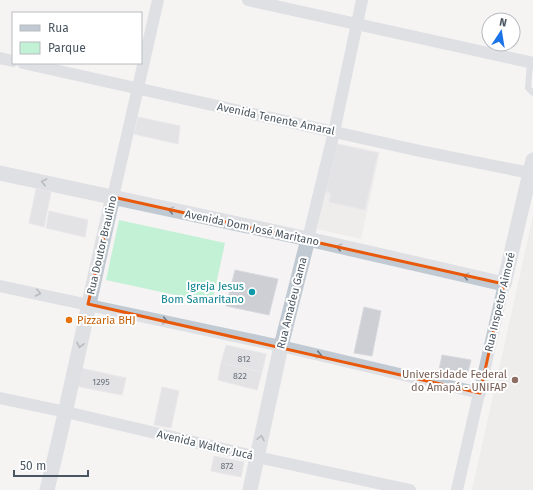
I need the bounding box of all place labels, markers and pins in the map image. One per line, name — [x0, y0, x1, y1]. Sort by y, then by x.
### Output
place label: Igreja Jesus Bom Samaritano — [161, 280, 244, 306]
marker: Igreja Jesus Bom Samaritano — [247, 287, 257, 297]
place label: Pizzaria BHJ — [77, 314, 136, 327]
marker: Pizzaria BHJ — [64, 315, 74, 325]
place label: Universidade Federal do Amapá - UNIFAP — [402, 368, 508, 394]
marker: Universidade Federal do Amapá - UNIFAP — [510, 375, 520, 385]

